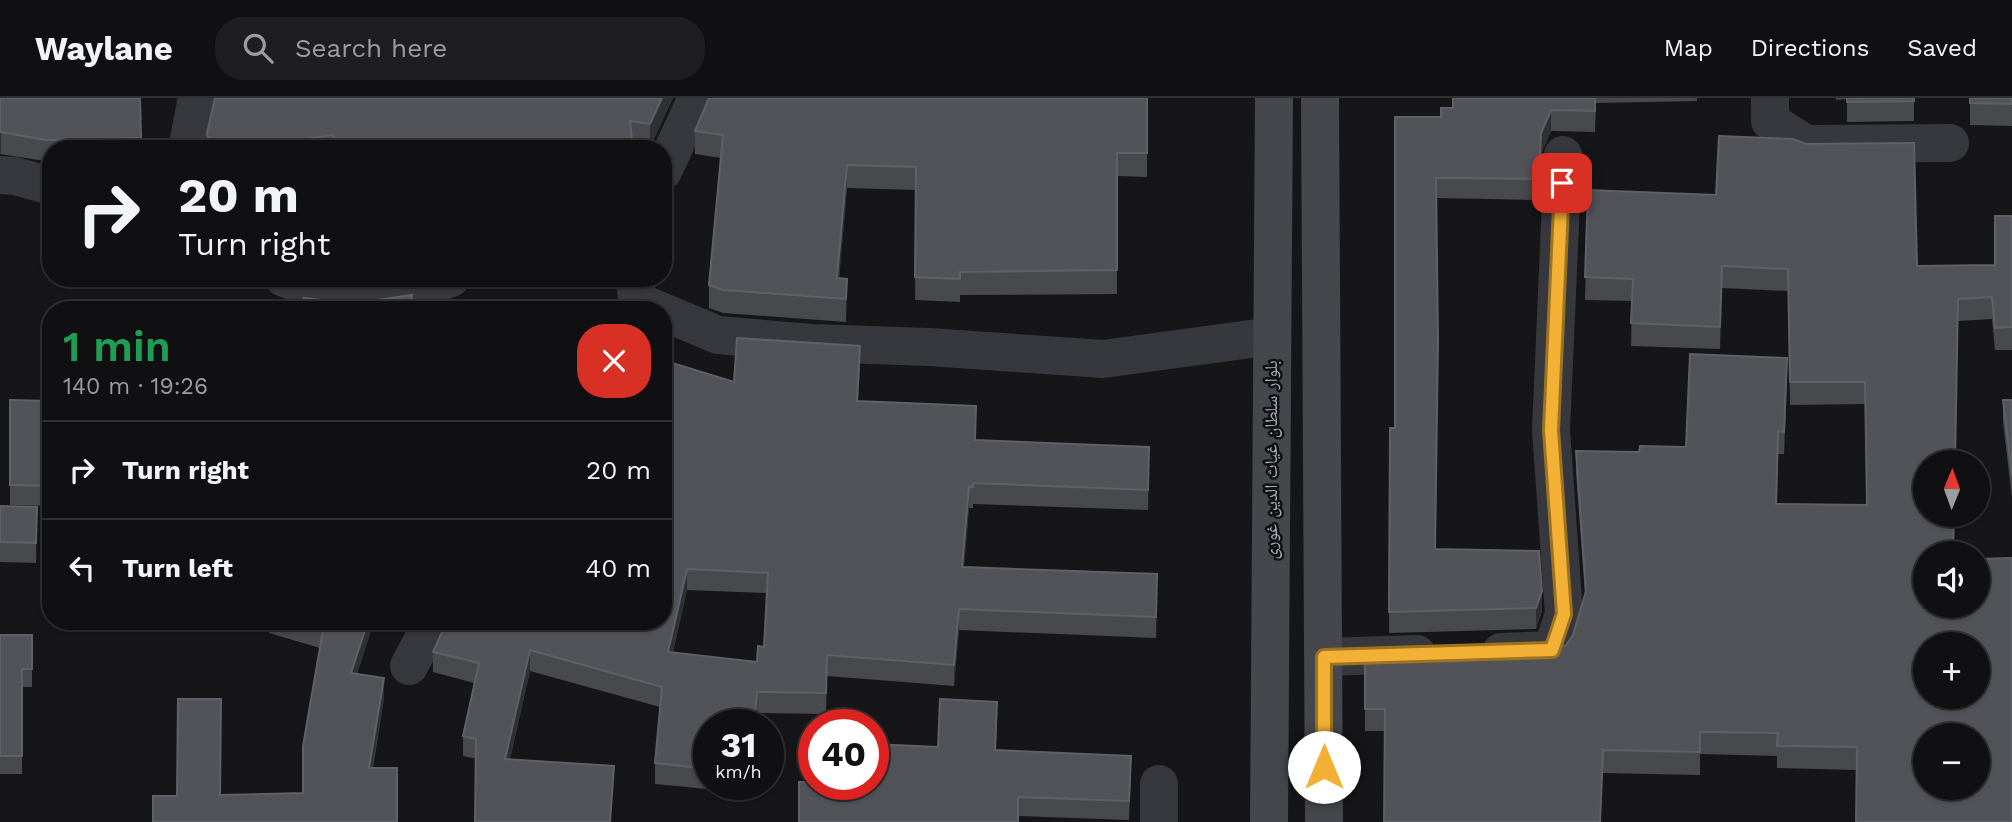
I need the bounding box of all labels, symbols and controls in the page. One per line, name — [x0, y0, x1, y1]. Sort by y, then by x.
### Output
search box — [215, 17, 705, 80]
text: Waylane — [35, 29, 173, 68]
icon: search — [239, 29, 277, 67]
text: Search here — [295, 33, 447, 63]
text: Map — [1664, 34, 1713, 62]
text: Directions — [1751, 34, 1869, 62]
text: Saved — [1907, 34, 1977, 62]
pin — [1532, 153, 1592, 213]
icon: arrive — [1543, 164, 1581, 202]
text: 20 m — [178, 166, 299, 224]
icon: right — [63, 168, 154, 259]
text: Turn right — [178, 225, 330, 263]
text: 1 min — [63, 322, 171, 371]
button: close — [577, 324, 651, 398]
street label: بلوار سلطان غیاث الدین غوری — [1260, 360, 1282, 560]
text: 140 m · 19:26 — [63, 373, 208, 400]
north arrow — [1913, 450, 1990, 527]
map controls — [1913, 450, 1990, 800]
icon: right — [63, 451, 101, 489]
text: Turn right — [122, 455, 249, 485]
text: 20 m — [586, 455, 651, 485]
button: sound — [1913, 541, 1990, 618]
icon: left — [63, 549, 101, 587]
text: Turn left — [122, 553, 233, 583]
text: 40 m — [585, 553, 651, 583]
button: + — [1913, 632, 1990, 709]
speed limit sign: 40 — [798, 709, 889, 800]
button: − — [1913, 723, 1990, 800]
text: 31 — [721, 724, 756, 766]
position arrow — [1287, 730, 1361, 804]
text: km/h — [715, 761, 762, 782]

